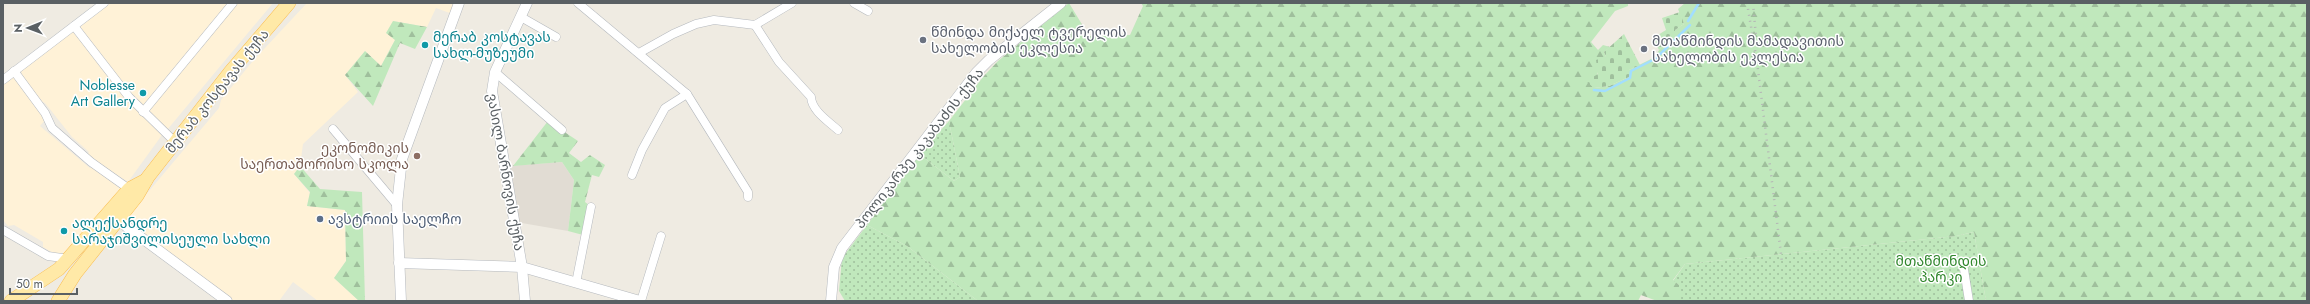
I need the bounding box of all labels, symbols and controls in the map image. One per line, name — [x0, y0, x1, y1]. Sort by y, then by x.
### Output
north arrow — [8, 8, 48, 48]
place label: წმინდა მიქაელ ტვერელის სახელობის ეკლესია — [931, 22, 1127, 58]
text: N — [10, 24, 26, 33]
street label: მერაბ კოსტავას ქუჩა — [161, 25, 273, 157]
place label: მერაბ კოსტავას სახლ-მუზეუმი — [433, 27, 551, 63]
place label: მთაწმინდის მამადავითის სახელობის ეკლესია — [1652, 31, 1844, 67]
marker: წმინდა მიქაელ ტვერელის სახელობის ეკლესია — [918, 35, 928, 45]
marker: მერაბ კოსტავას სახლ-მუზეუმი — [420, 40, 430, 50]
marker: მთაწმინდის მამადავითის სახელობის ეკლესია — [1639, 44, 1649, 54]
street label: პოლიკარპე კაკაბაძის ქუჩა — [850, 63, 988, 233]
place label: Noblesse Art Gallery — [71, 75, 136, 111]
marker: Noblesse Art Gallery — [138, 88, 148, 98]
street label: ვასილ ბარნოვის ქუჩა — [482, 92, 530, 252]
place label: ეკონომიკის საერთაშორისო სკოლა — [240, 138, 409, 174]
marker: ეკონომიკის საერთაშორისო სკოლა — [412, 151, 422, 161]
place label: ავსტრიის საელჩო — [328, 209, 461, 229]
place label: ალექსანდრე სარაჯიშვილისეული სახლი — [72, 213, 270, 249]
marker: ავსტრიის საელჩო — [315, 214, 325, 224]
marker: ალექსანდრე სარაჯიშვილისეული სახლი — [59, 226, 69, 236]
park label: მთაწმინდის პარკი — [1896, 251, 1986, 287]
scale bar — [10, 270, 77, 296]
text: 50 m — [16, 275, 43, 293]

